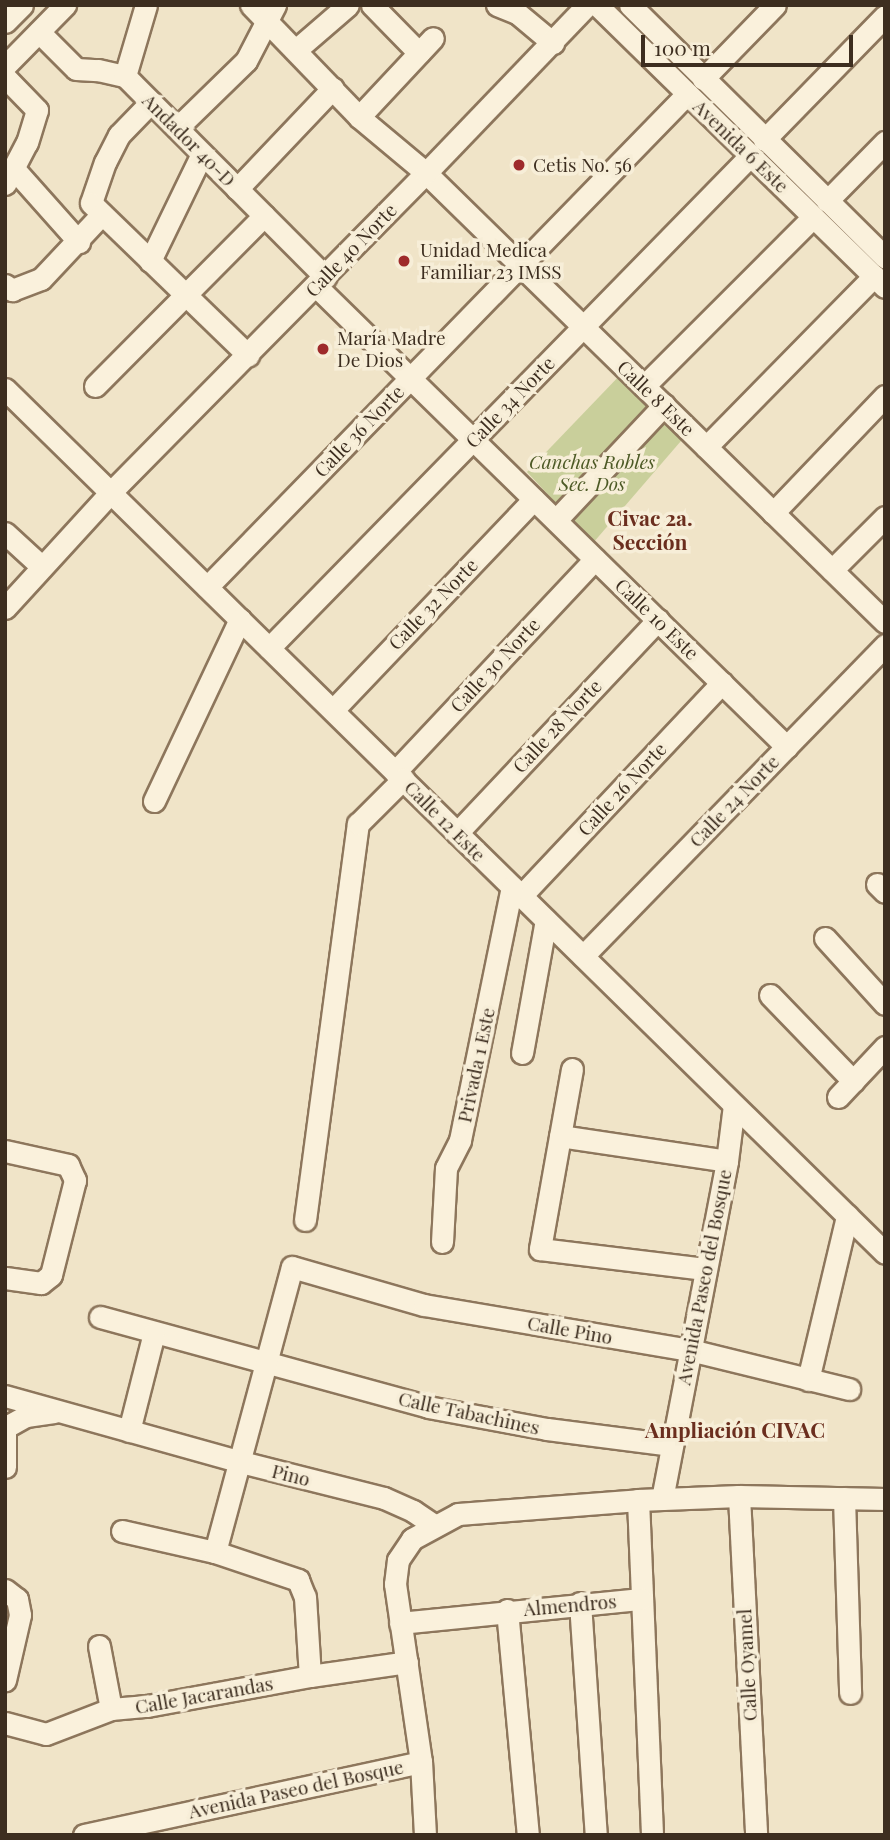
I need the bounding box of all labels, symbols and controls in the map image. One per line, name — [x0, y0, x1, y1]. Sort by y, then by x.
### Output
scale bar — [645, 21, 857, 65]
text: 100 m — [654, 33, 711, 61]
street label: Andador 40-D — [138, 89, 240, 191]
street label: Avenida 6 Este — [689, 95, 793, 197]
place label: Cetis No. 56 — [533, 154, 632, 176]
marker: Cetis No. 56 — [511, 157, 527, 173]
street label: Calle 40 Norte — [301, 198, 401, 302]
place label: Unidad Medica Familiar 23 IMSS — [420, 239, 562, 283]
marker: Unidad Medica Familiar 23 IMSS — [394, 251, 414, 271]
place label: María Madre De Dios — [337, 327, 446, 371]
marker: María Madre De Dios — [315, 341, 331, 357]
street label: Calle 34 Norte — [461, 351, 559, 453]
street label: Calle 8 Este — [613, 356, 699, 440]
street label: Calle 36 Norte — [309, 380, 409, 482]
park label: Canchas Robles Sec. Dos — [529, 451, 655, 495]
district label: Civac 2a. Sección — [607, 504, 693, 554]
street label: Calle 32 Norte — [384, 554, 482, 654]
street label: Calle 10 Este — [611, 574, 703, 664]
street label: Calle 30 Norte — [446, 613, 544, 717]
street label: Calle 28 Norte — [508, 675, 606, 777]
street label: Calle 26 Norte — [573, 738, 671, 840]
street label: Calle 24 Norte — [684, 750, 784, 852]
street label: Calle 12 Este — [400, 776, 490, 866]
street label: Privada 1 Este — [453, 1005, 499, 1125]
street label: Avenida Paseo del Bosque — [672, 1167, 736, 1387]
street label: Calle Pino — [526, 1311, 614, 1349]
street label: Calle Tabachines — [396, 1387, 542, 1439]
district label: Ampliación CIVAC — [645, 1416, 825, 1442]
street label: Pino — [270, 1459, 312, 1491]
street label: Almendros — [523, 1590, 617, 1620]
street label: Calle Oyamel — [733, 1608, 761, 1722]
street label: Calle Jacarandas — [133, 1672, 275, 1718]
street label: Avenida Paseo del Bosque — [186, 1755, 406, 1823]

